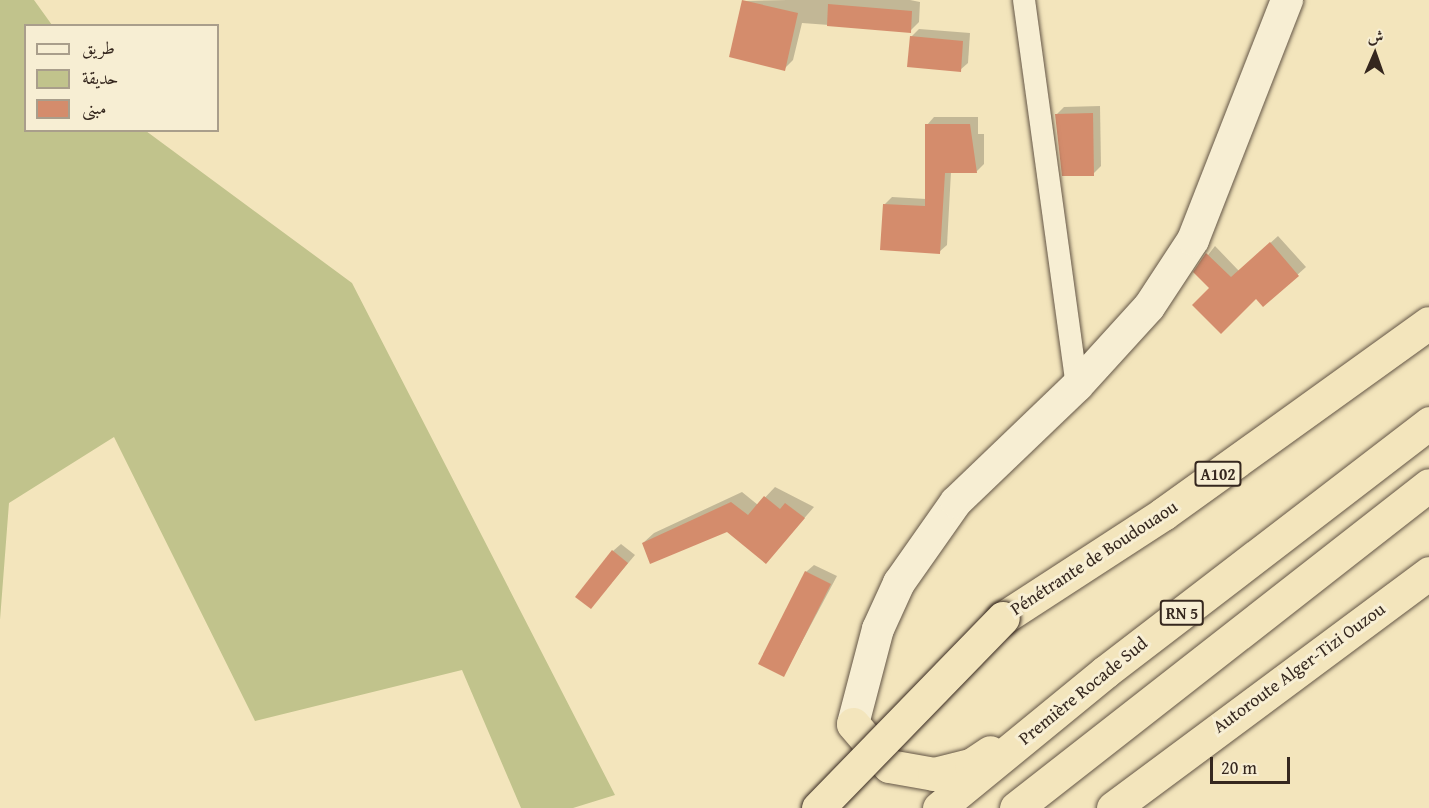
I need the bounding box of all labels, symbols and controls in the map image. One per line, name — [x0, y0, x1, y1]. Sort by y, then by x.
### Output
legend — [24, 24, 219, 132]
north arrow — [1345, 24, 1405, 84]
text: ش — [1367, 24, 1384, 48]
text: طريق — [82, 34, 115, 61]
text: حديقة — [82, 64, 118, 91]
text: مبنى — [82, 94, 107, 121]
road number: A102 — [1194, 461, 1242, 487]
street label: Pénétrante de Boudouaou — [1006, 496, 1182, 620]
street label: Autoroute Alger-Tizi Ouzou — [1209, 598, 1389, 738]
road number: RN 5 — [1160, 600, 1204, 626]
street label: Première Rocade Sud — [1014, 633, 1152, 749]
scale bar — [1213, 745, 1292, 783]
text: 20 m — [1221, 754, 1257, 781]

